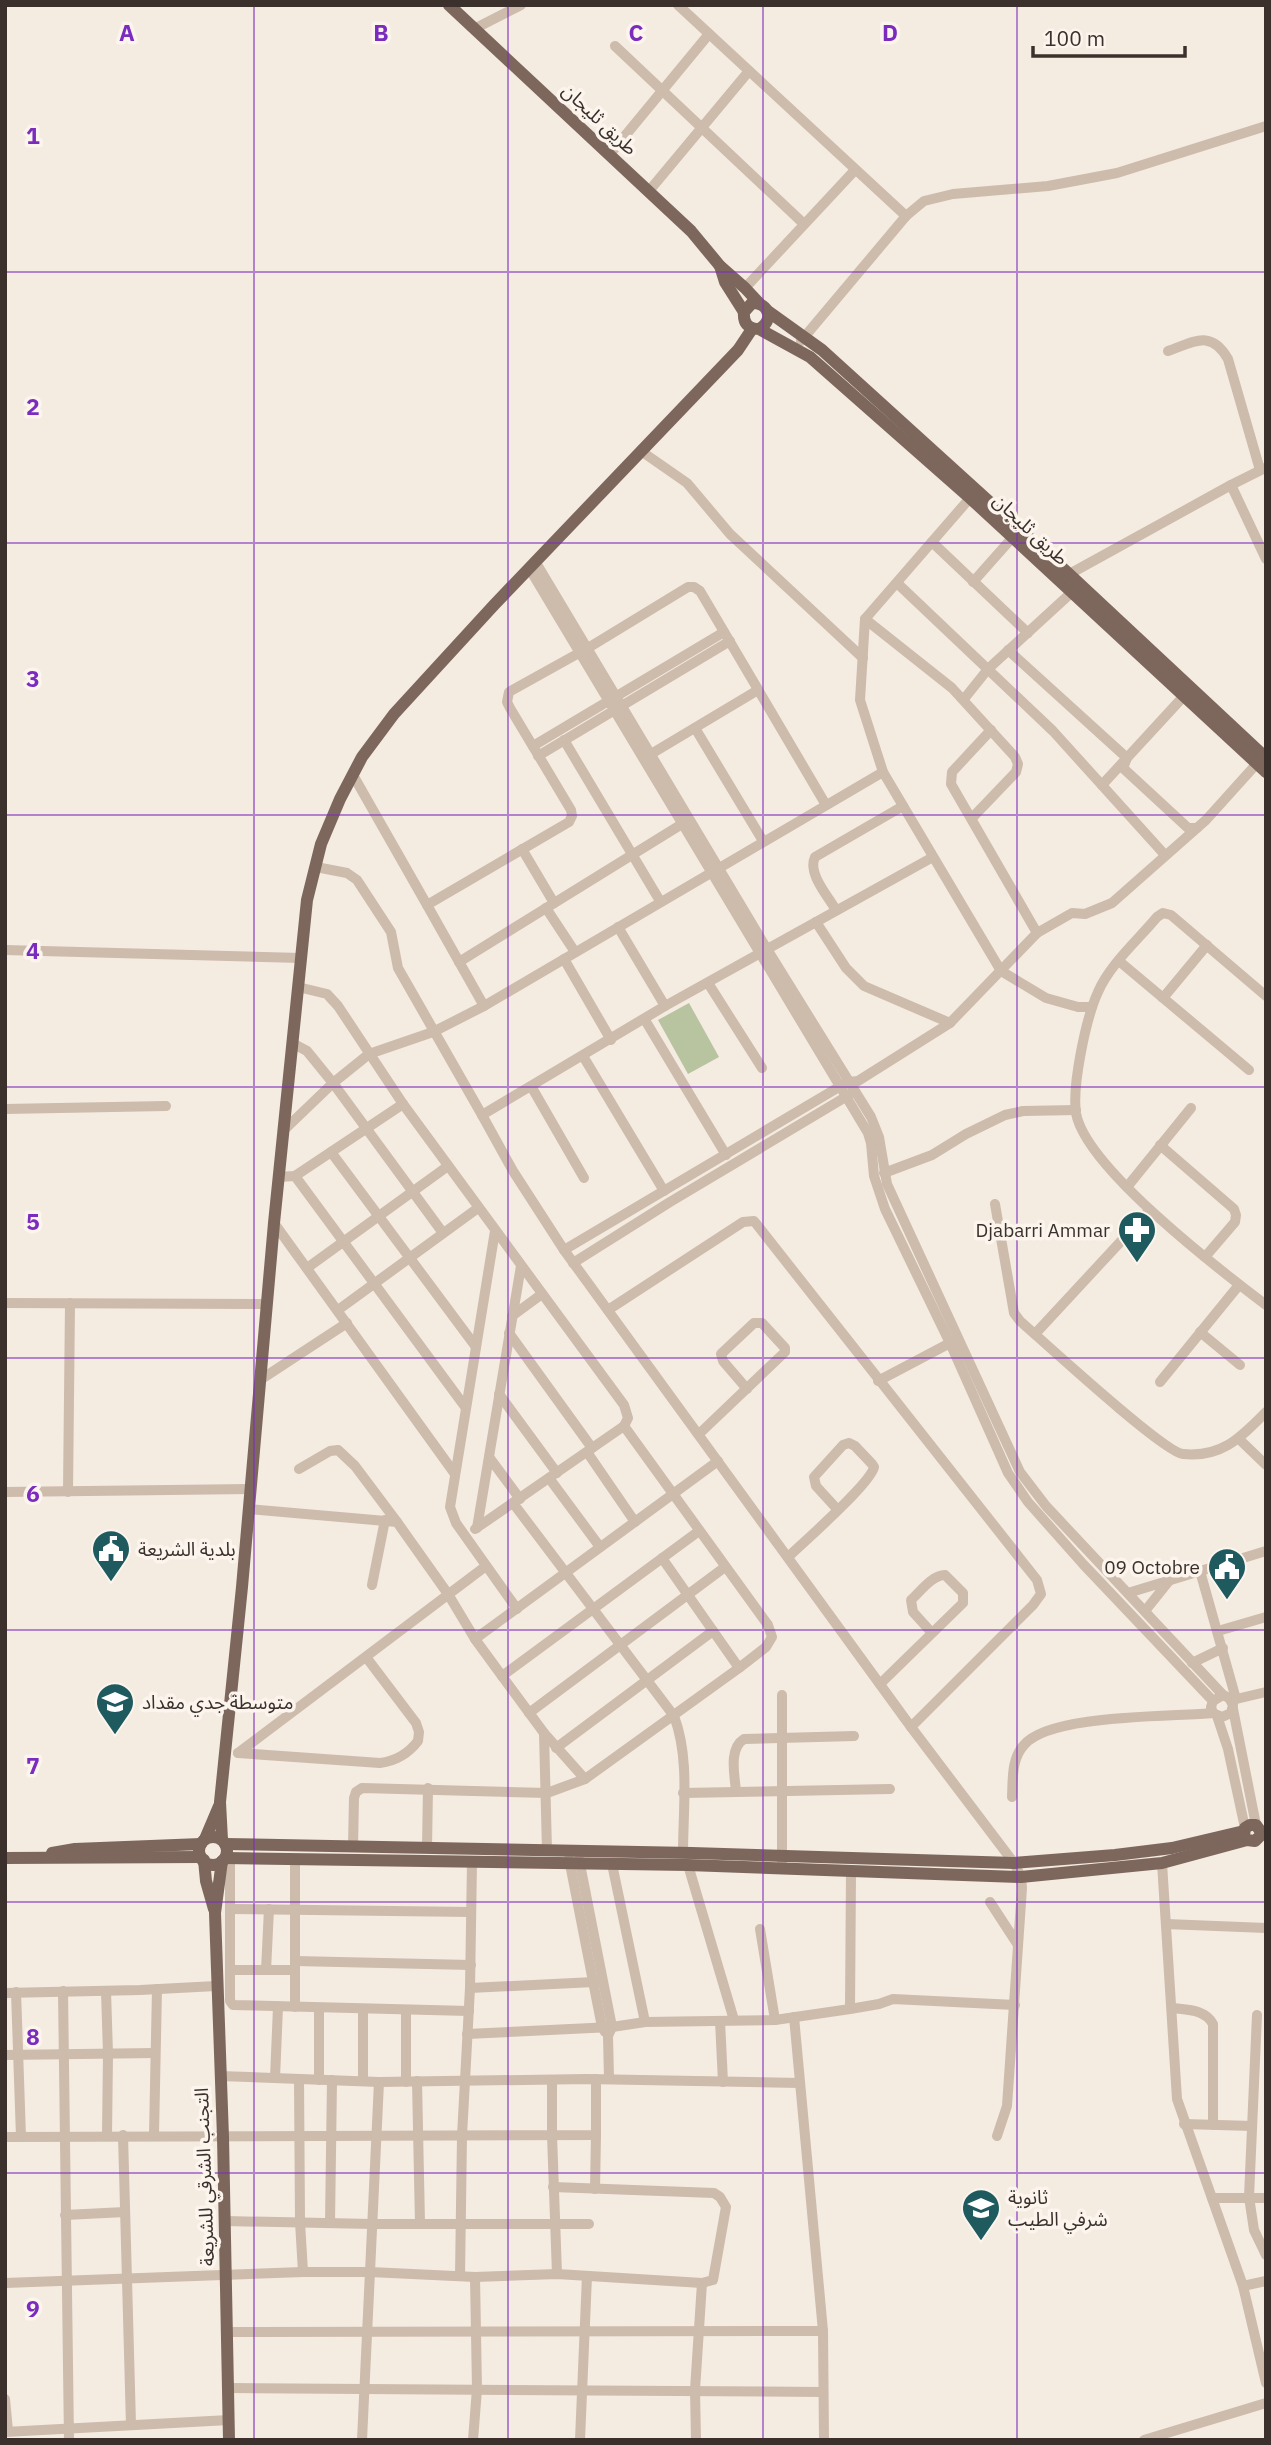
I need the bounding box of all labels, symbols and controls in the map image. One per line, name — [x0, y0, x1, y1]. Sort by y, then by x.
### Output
scale bar — [1033, 14, 1185, 58]
text: A — [119, 17, 135, 47]
text: B — [373, 17, 389, 47]
text: C — [629, 17, 644, 47]
text: D — [882, 17, 898, 47]
text: 100 m — [1044, 24, 1105, 52]
street label: طريق ثليجان — [557, 78, 643, 160]
text: 1 — [26, 120, 40, 150]
text: 2 — [26, 391, 40, 421]
street label: طريق ثليجان — [988, 488, 1074, 570]
text: 3 — [26, 663, 40, 693]
text: 4 — [26, 935, 40, 965]
text: 5 — [26, 1206, 40, 1236]
pharmacy icon: Djabarri Ammar — [1116, 1209, 1158, 1264]
place label: Djabarri Ammar — [976, 1218, 1110, 1242]
text: 6 — [26, 1478, 40, 1508]
public building icon: بلدية الشريعة — [90, 1528, 132, 1583]
place label: بلدية الشريعة — [138, 1537, 236, 1561]
public building icon: 09 Octobre — [1206, 1546, 1248, 1601]
place label: 09 Octobre — [1104, 1555, 1200, 1579]
school or university icon: متوسطة جدي مقداد — [94, 1681, 136, 1736]
place label: متوسطة جدي مقداد — [142, 1690, 293, 1717]
text: 7 — [26, 1750, 40, 1780]
text: 8 — [26, 2021, 40, 2051]
street label: التجنب الشرقي للشريعة — [189, 2087, 223, 2267]
place label: ثانوية شرفي الطيب — [1008, 2185, 1108, 2234]
school or university icon: ثانوية شرفي الطيب — [960, 2187, 1002, 2242]
text: 9 — [26, 2293, 40, 2323]

